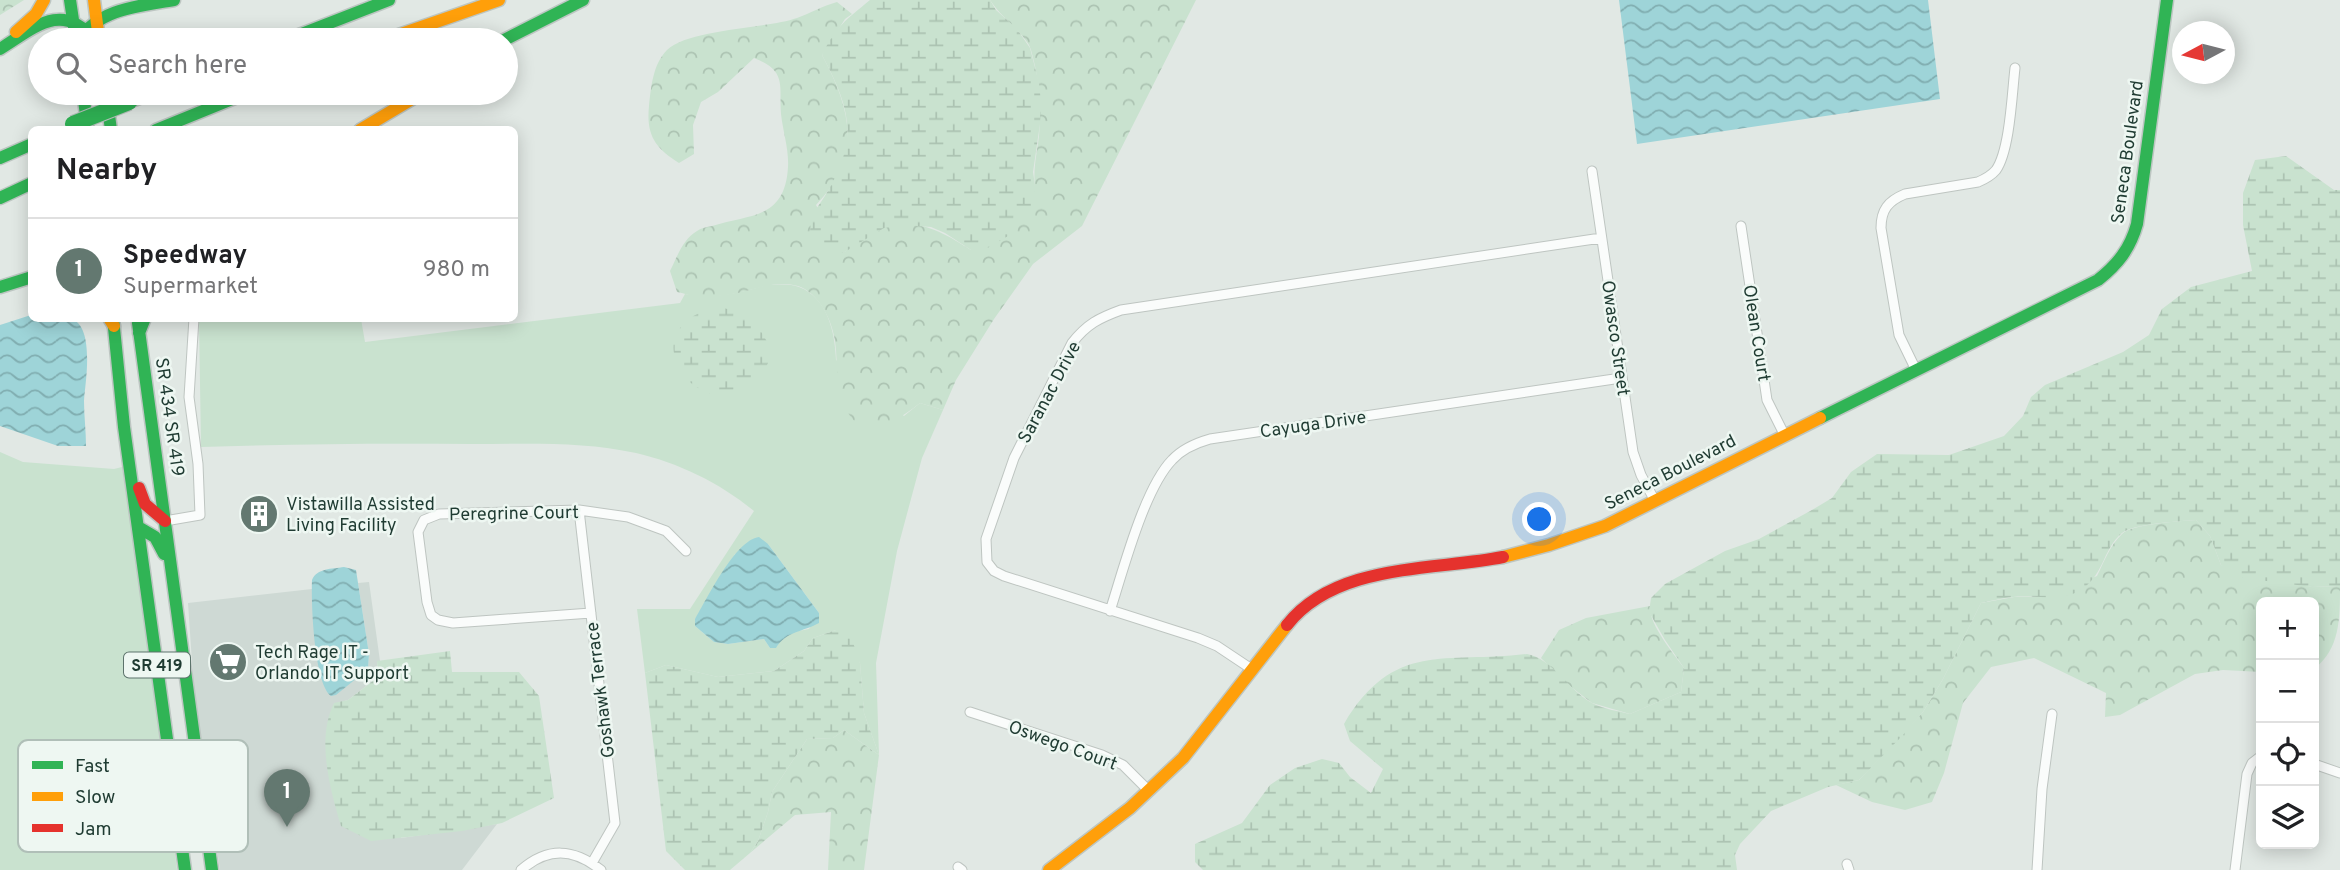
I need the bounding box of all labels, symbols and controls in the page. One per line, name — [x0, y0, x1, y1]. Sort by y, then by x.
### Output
north arrow — [2172, 21, 2235, 84]
search box — [28, 28, 518, 105]
icon: search — [52, 48, 90, 86]
text: Search here — [108, 50, 247, 83]
street label: Seneca Boulevard — [2107, 79, 2150, 225]
text: Nearby — [56, 153, 157, 190]
text: Speedway — [123, 240, 247, 273]
text: 1 — [74, 256, 84, 285]
text: 980 m — [423, 256, 490, 285]
text: Supermarket — [123, 273, 258, 302]
street label: Owasco Street — [1595, 279, 1634, 397]
street label: Olean Court — [1737, 283, 1775, 383]
street label: Saranac Drive — [1014, 338, 1087, 448]
street label: SR 434 SR 419 — [149, 356, 188, 478]
street label: Cayuga Drive — [1259, 407, 1368, 444]
street label: Seneca Boulevard — [1601, 430, 1740, 516]
building icon: Vistawilla Assisted Living Facility — [238, 493, 280, 535]
place label: Vistawilla Assisted Living Facility — [286, 494, 435, 538]
street label: Peregrine Court — [449, 502, 579, 527]
your location — [1522, 502, 1556, 536]
map controls — [2256, 597, 2319, 849]
button: + — [2256, 597, 2319, 660]
street label: Goshawk Terrace — [582, 620, 621, 759]
supermarket icon: Tech Rage IT - Orlando IT Support — [207, 641, 249, 683]
place label: Tech Rage IT - Orlando IT Support — [255, 642, 409, 686]
road number: SR 419 — [124, 652, 190, 678]
button: − — [2256, 660, 2319, 723]
street label: Oswego Court — [1005, 716, 1120, 777]
button: locate — [2256, 723, 2319, 786]
legend — [18, 740, 248, 852]
text: Fast — [75, 755, 110, 779]
pin: 1 — [264, 769, 310, 827]
text: Slow — [75, 786, 115, 810]
button: layers — [2256, 786, 2319, 849]
text: Jam — [75, 818, 112, 842]

